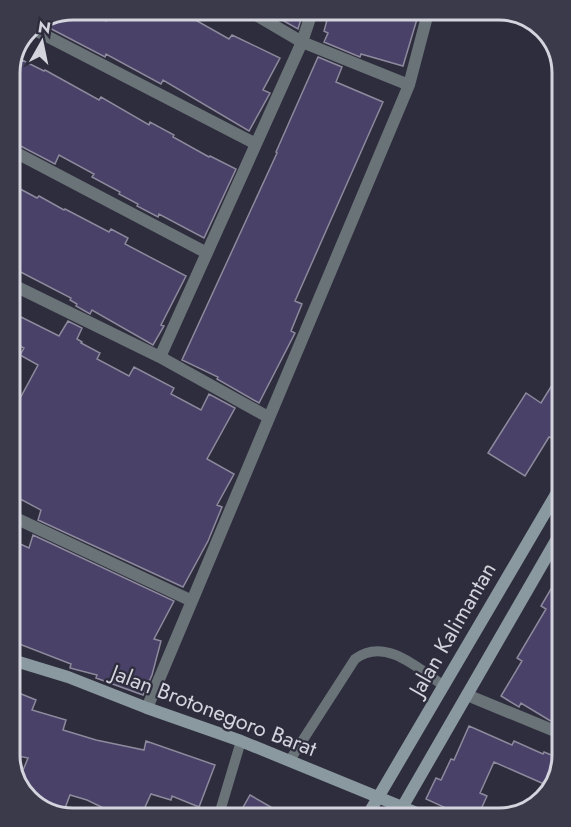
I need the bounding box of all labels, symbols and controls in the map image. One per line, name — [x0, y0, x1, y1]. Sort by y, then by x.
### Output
north arrow — [12, 12, 72, 72]
text: N — [36, 15, 52, 40]
street label: Jalan Kalimantan — [399, 556, 503, 705]
street label: Jalan Brotonegoro Barat — [104, 655, 322, 764]

